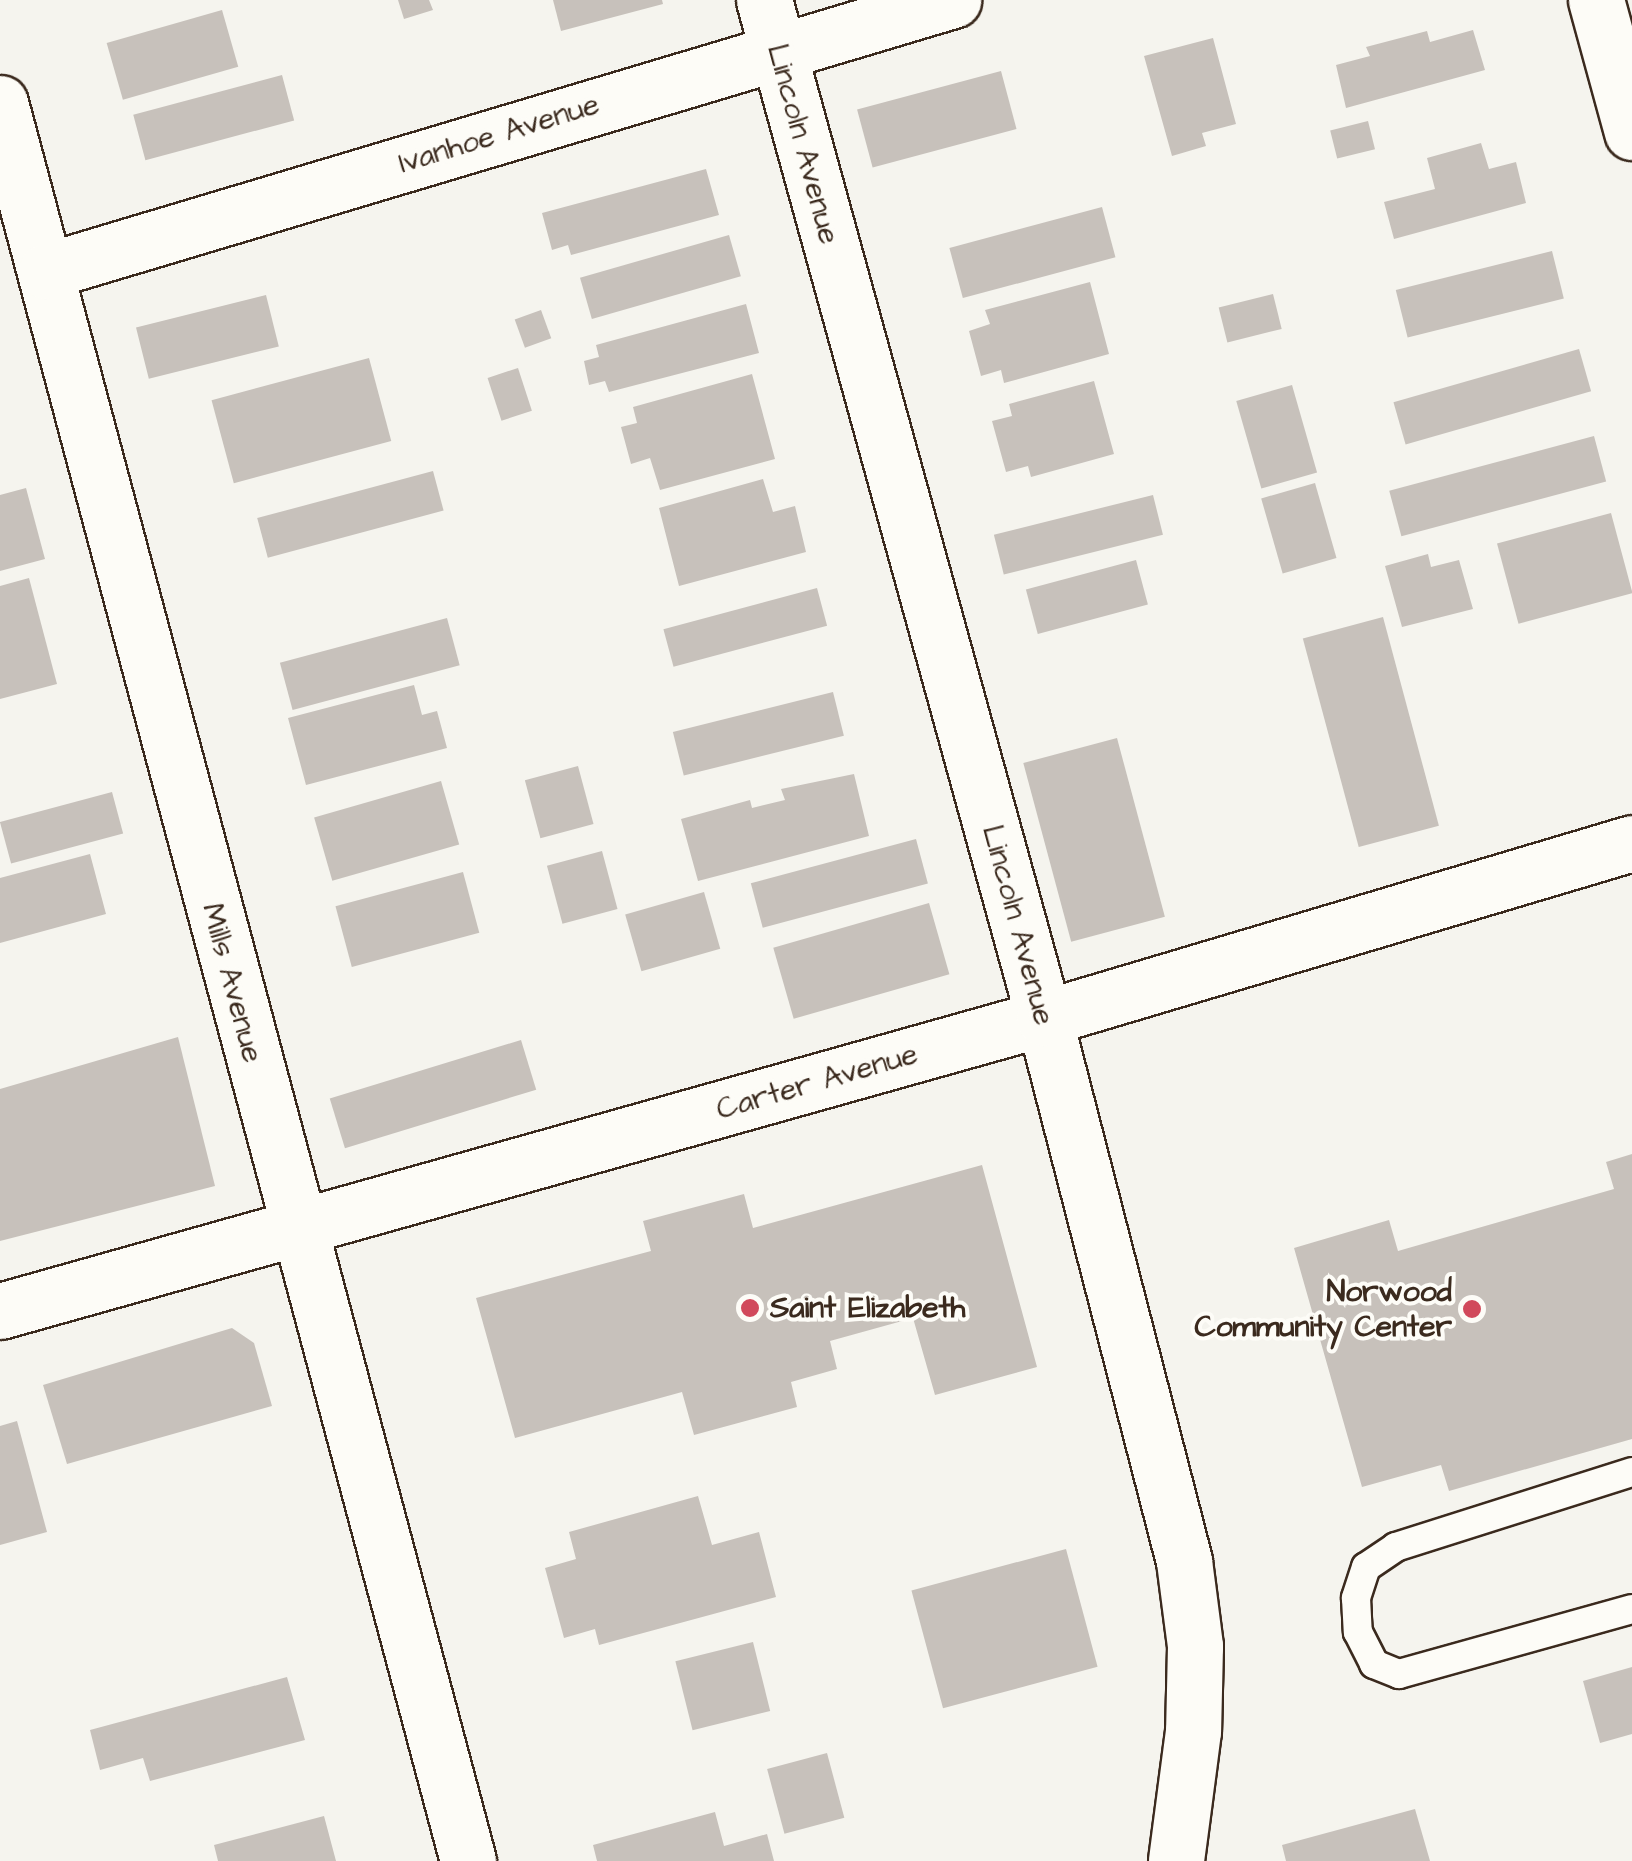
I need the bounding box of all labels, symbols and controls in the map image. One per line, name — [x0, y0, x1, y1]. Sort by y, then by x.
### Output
street label: Lincoln Avenue — [759, 40, 847, 248]
street label: Ivanhoe Avenue — [394, 86, 604, 182]
street label: Lincoln Avenue — [974, 821, 1062, 1029]
street label: Mills Avenue — [193, 899, 271, 1067]
street label: Carter Avenue — [712, 1036, 922, 1128]
place label: Norwood Community Center — [1194, 1274, 1452, 1344]
place label: Saint Elizabeth — [770, 1290, 965, 1326]
marker: Saint Elizabeth — [739, 1297, 761, 1319]
marker: Norwood Community Center — [1461, 1298, 1483, 1320]

